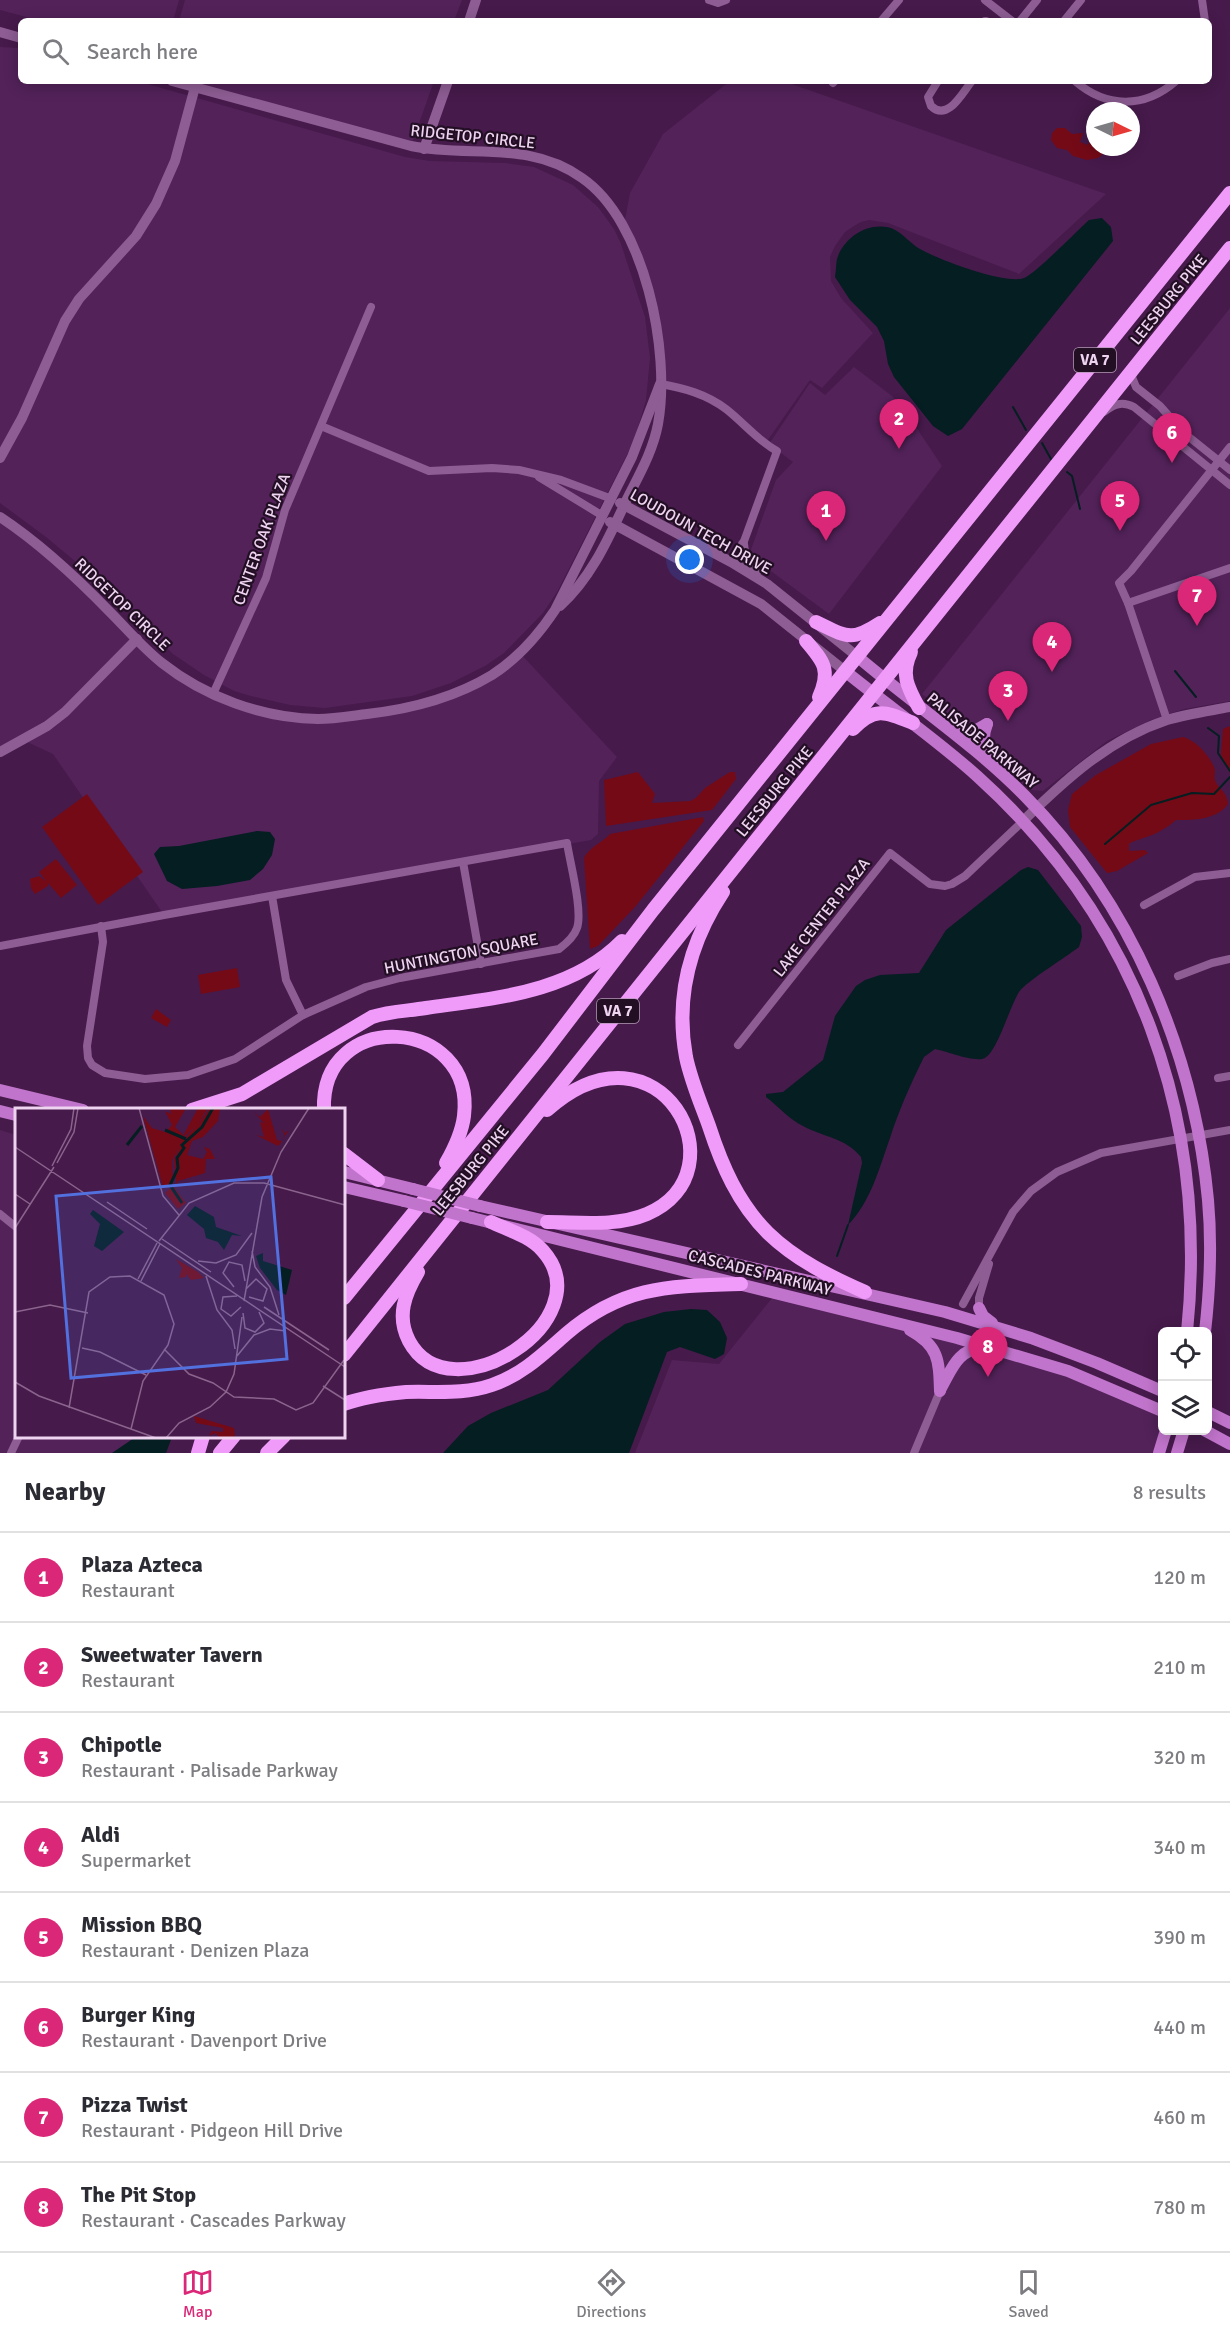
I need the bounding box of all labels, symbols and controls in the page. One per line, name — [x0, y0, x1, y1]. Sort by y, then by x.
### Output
search box — [18, 18, 1212, 84]
icon: search — [39, 35, 72, 68]
text: Search here — [87, 38, 198, 65]
north arrow — [1086, 102, 1140, 156]
street label: RIDGETOP CIRCLE — [410, 121, 536, 153]
street label: LEESBURG PIKE — [1126, 250, 1212, 349]
road number: VA 7 — [1074, 348, 1116, 372]
pin: 2 — [880, 400, 918, 449]
pin: 6 — [1152, 414, 1192, 463]
street label: CENTER OAK PLAZA — [229, 471, 295, 608]
pin: 5 — [1100, 482, 1140, 531]
street label: LOUDOUN TECH DRIVE — [626, 485, 775, 579]
pin: 1 — [806, 492, 846, 541]
your location — [675, 545, 704, 574]
street label: RIDGETOP CIRCLE — [70, 554, 174, 655]
pin: 7 — [1178, 576, 1216, 626]
pin: 4 — [1032, 622, 1072, 672]
pin: 3 — [988, 672, 1028, 721]
street label: PALISADE PARKWAY — [922, 688, 1042, 793]
street label: LEESBURG PIKE — [732, 742, 818, 841]
street label: LAKE CENTER PLAZA — [769, 854, 875, 981]
street label: HUNTINGTON SQUARE — [382, 929, 540, 979]
road number: VA 7 — [597, 999, 639, 1023]
inset map — [15, 1108, 345, 1438]
street label: LEESBURG PIKE — [428, 1121, 514, 1220]
street label: CASCADES PARKWAY — [686, 1246, 833, 1300]
map controls — [1158, 1327, 1212, 1435]
button: locate — [1158, 1327, 1212, 1381]
pin: 8 — [968, 1328, 1008, 1377]
button: layers — [1158, 1381, 1212, 1435]
text: Nearby — [24, 1476, 105, 1508]
text: 8 results — [1133, 1480, 1206, 1505]
text: Plaza Azteca — [81, 1551, 203, 1578]
text: 1 — [38, 1565, 49, 1590]
text: 120 m — [1153, 1565, 1206, 1590]
text: Restaurant — [81, 1578, 175, 1603]
text: Sweetwater Tavern — [81, 1641, 263, 1668]
text: 2 — [38, 1655, 49, 1680]
text: 210 m — [1153, 1655, 1206, 1680]
text: Restaurant — [81, 1668, 175, 1693]
text: Chipotle — [81, 1731, 162, 1758]
text: 3 — [38, 1745, 49, 1770]
text: 320 m — [1153, 1745, 1206, 1770]
text: Restaurant · Palisade Parkway — [81, 1758, 338, 1783]
text: Aldi — [81, 1821, 120, 1848]
text: 4 — [38, 1835, 49, 1860]
text: 340 m — [1153, 1835, 1206, 1860]
text: Supermarket — [81, 1848, 191, 1873]
text: Mission BBQ — [81, 1911, 202, 1938]
text: 5 — [38, 1925, 49, 1950]
text: 390 m — [1153, 1925, 1206, 1950]
text: Restaurant · Denizen Plaza — [81, 1938, 309, 1963]
text: Burger King — [81, 2001, 195, 2028]
text: 6 — [38, 2015, 49, 2040]
text: 440 m — [1153, 2015, 1206, 2040]
text: Restaurant · Davenport Drive — [81, 2028, 327, 2053]
text: Pizza Twist — [81, 2091, 188, 2118]
text: 7 — [38, 2105, 49, 2130]
text: 460 m — [1153, 2105, 1206, 2130]
text: Restaurant · Pidgeon Hill Drive — [81, 2118, 343, 2143]
text: The Pit Stop — [81, 2181, 196, 2208]
text: 8 — [38, 2195, 49, 2220]
text: 780 m — [1153, 2195, 1206, 2220]
text: Restaurant · Cascades Parkway — [81, 2208, 346, 2233]
tab: Map — [181, 2266, 214, 2322]
tab: Directions — [576, 2266, 646, 2322]
tab: Saved — [1009, 2266, 1049, 2322]

